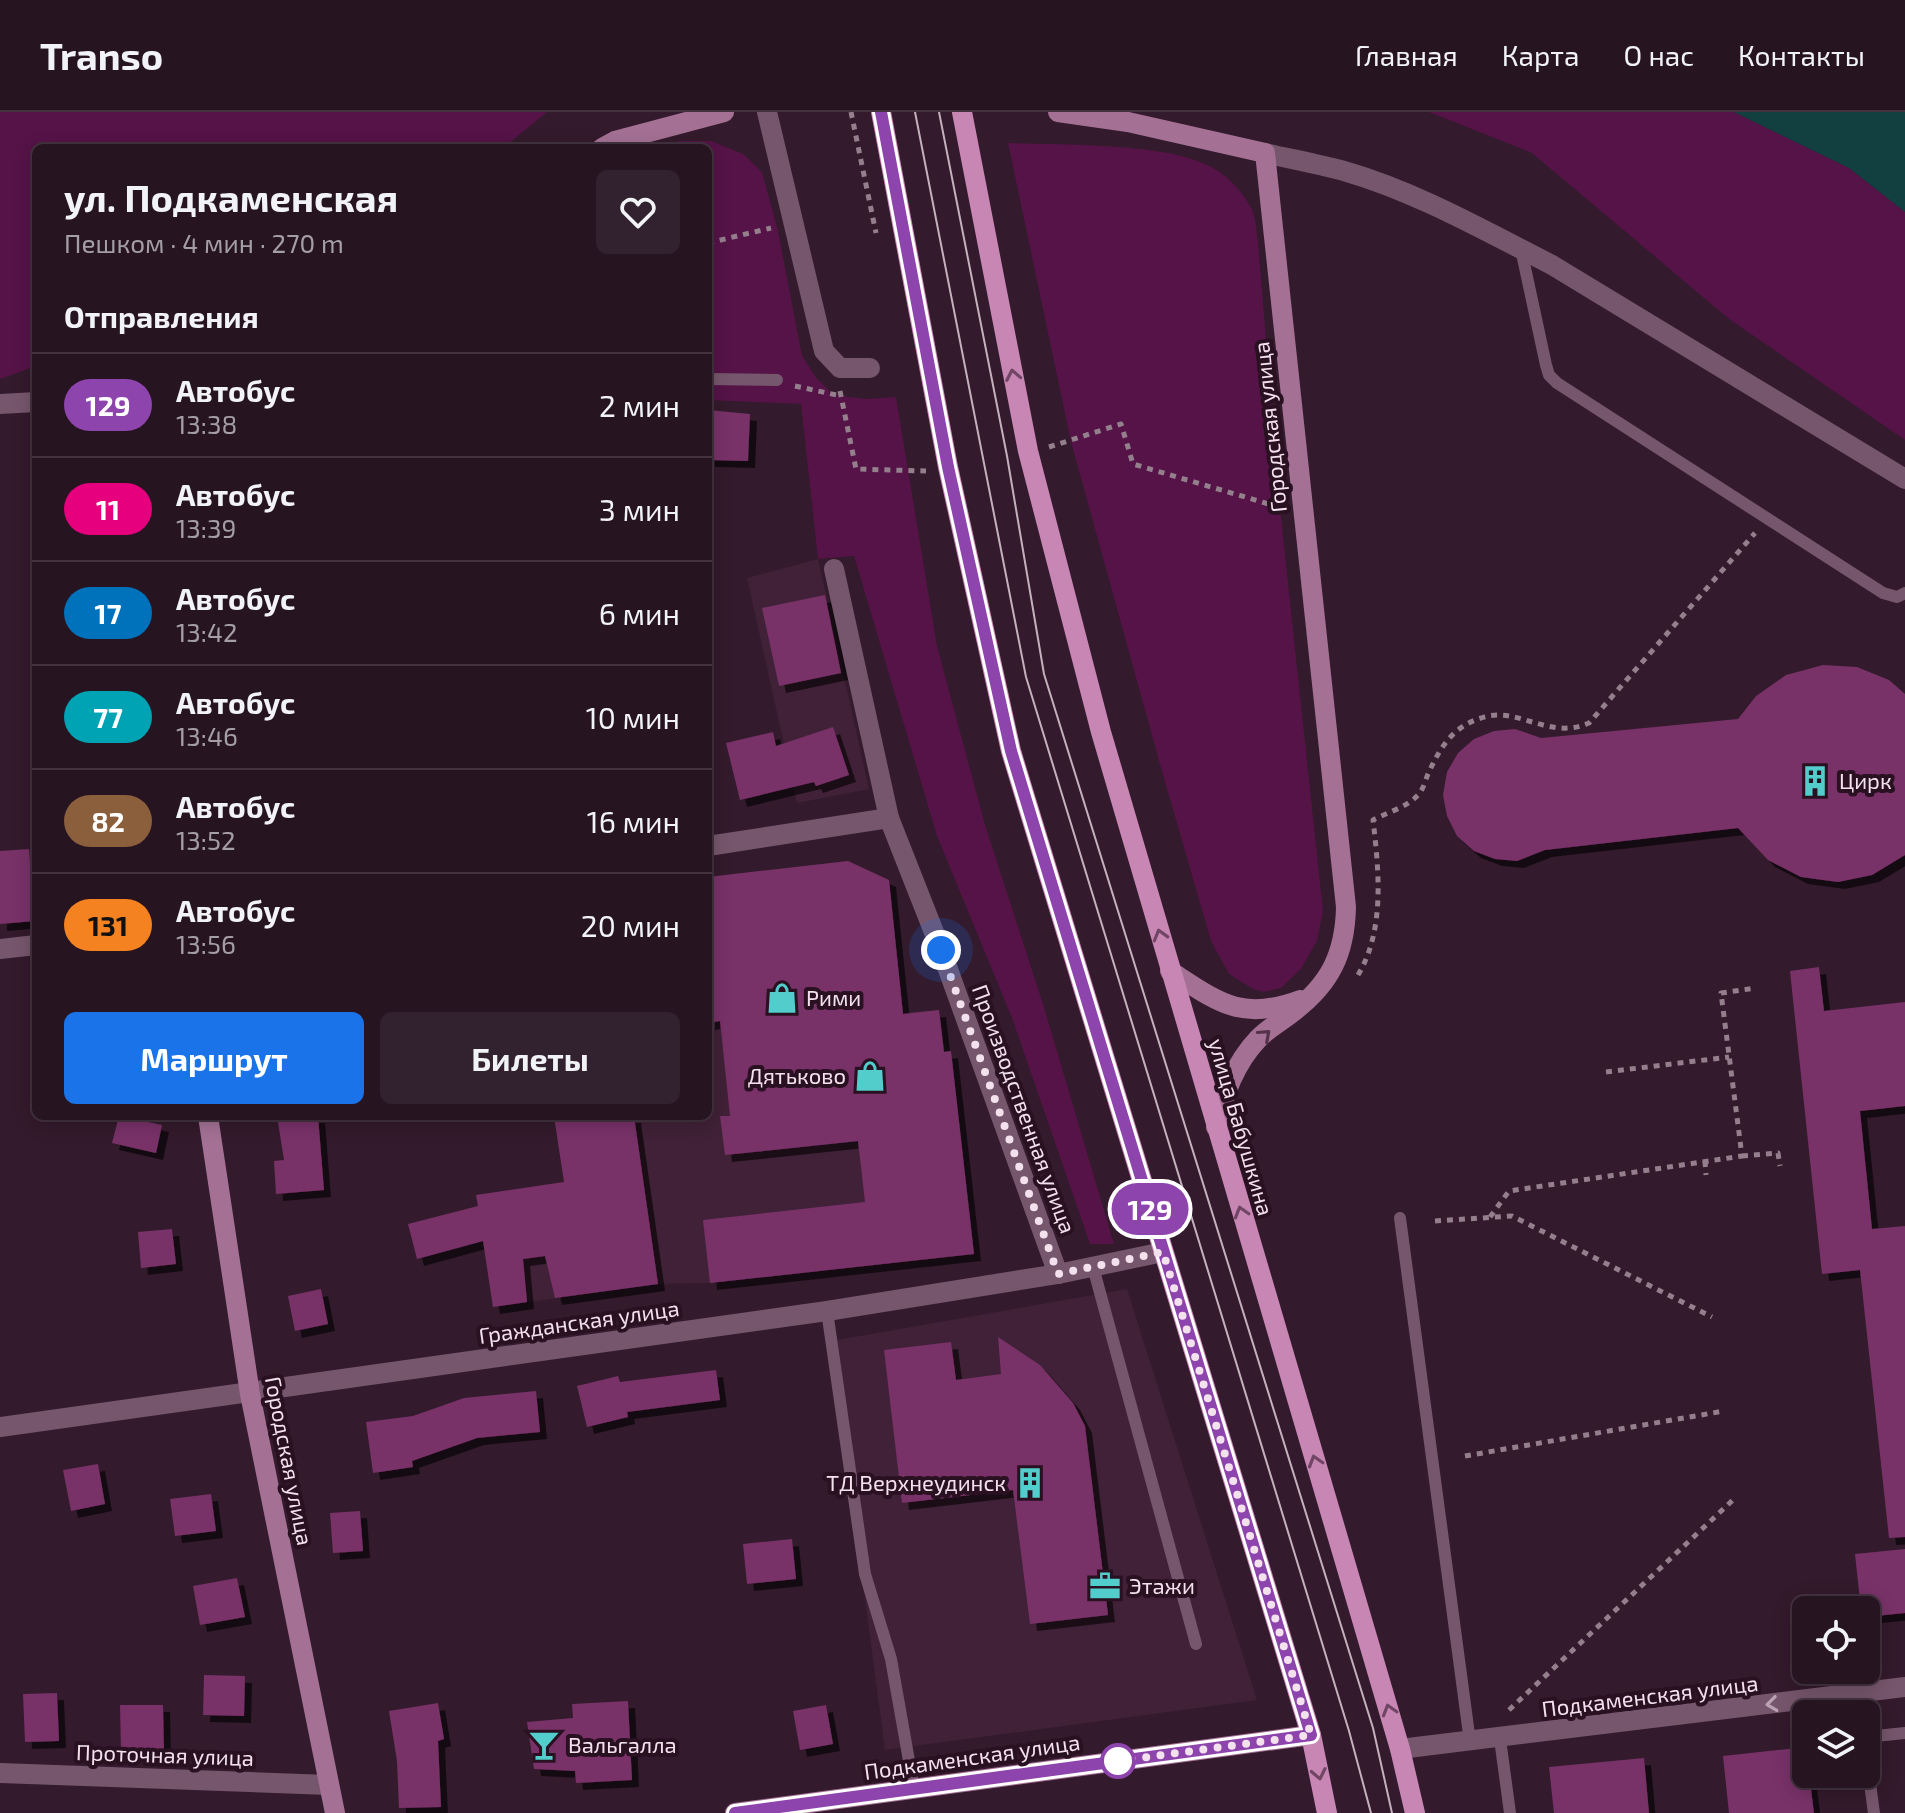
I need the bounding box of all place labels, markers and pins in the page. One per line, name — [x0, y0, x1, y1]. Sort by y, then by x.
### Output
building icon: Цирк — [1798, 764, 1832, 798]
place label: Цирк — [1839, 767, 1892, 793]
shop icon: Рими — [765, 981, 799, 1015]
place label: Рими — [806, 984, 861, 1010]
shop icon: Дятьково — [853, 1059, 887, 1093]
place label: Дятьково — [748, 1062, 846, 1088]
building icon: ТД Верхнеудинск — [1013, 1466, 1047, 1500]
place label: ТД Верхнеудинск — [826, 1469, 1006, 1496]
office icon: Этажи — [1088, 1569, 1122, 1603]
place label: Этажи — [1129, 1572, 1195, 1598]
bar icon: Вальгалла — [527, 1728, 561, 1762]
place label: Вальгалла — [568, 1731, 677, 1757]
unlabelled marker — [1101, 1744, 1135, 1778]

